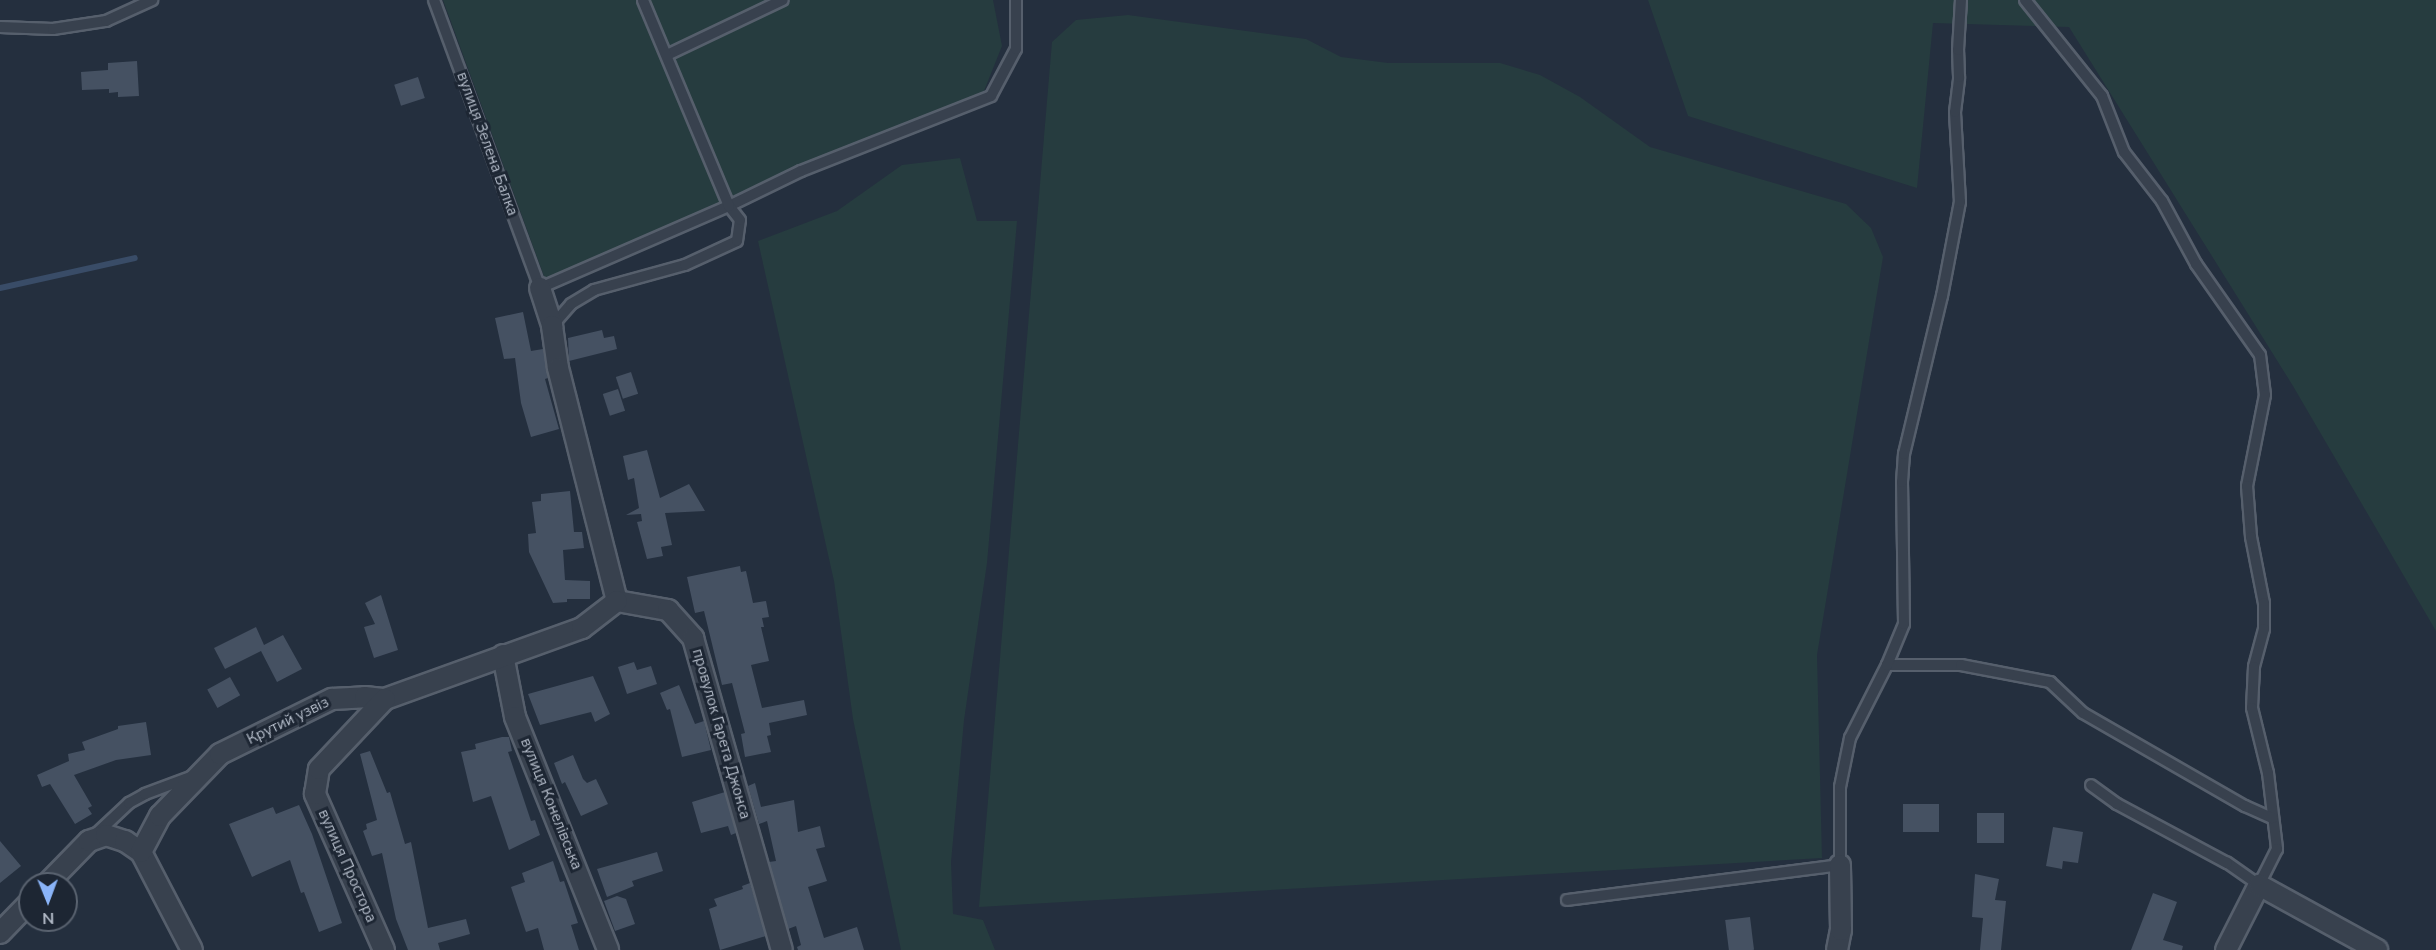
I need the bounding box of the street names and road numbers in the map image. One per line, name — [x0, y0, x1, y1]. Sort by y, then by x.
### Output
street label: вулиця Зелена Балка — [453, 70, 521, 218]
street label: провулок Гарета Джонса — [688, 647, 754, 821]
street label: Крутий узвіз — [244, 693, 332, 749]
street label: вулиця Конелівська — [516, 736, 586, 872]
street label: вулиця Простора — [314, 807, 380, 925]

